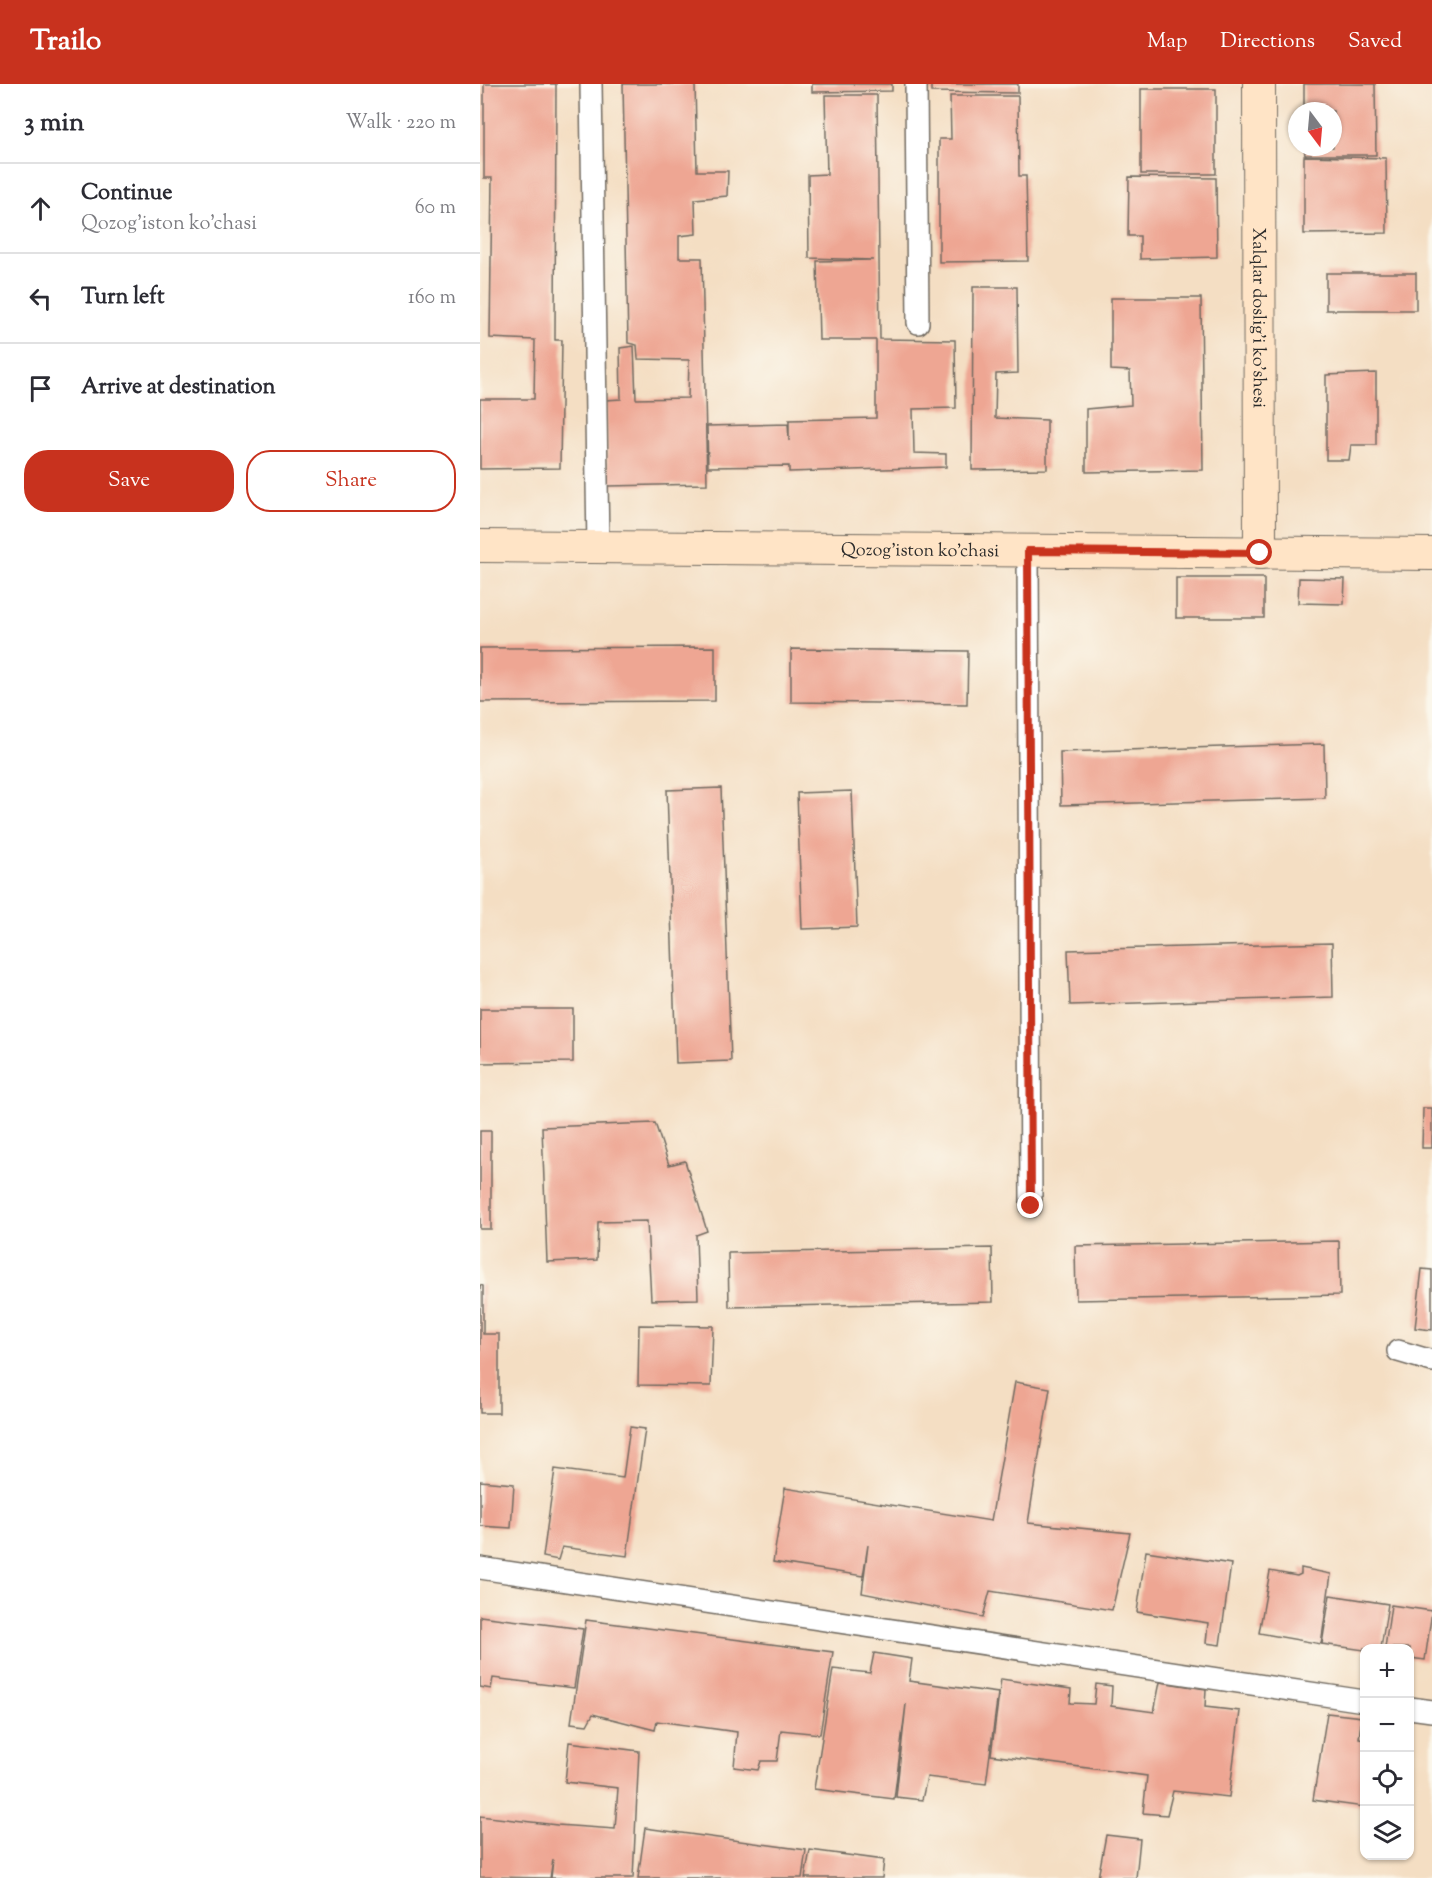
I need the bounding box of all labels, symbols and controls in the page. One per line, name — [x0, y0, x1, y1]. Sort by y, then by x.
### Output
text: Trailo — [30, 22, 101, 62]
text: Map — [1147, 27, 1187, 57]
text: Directions — [1220, 27, 1315, 57]
text: Saved — [1348, 27, 1402, 57]
north arrow — [1288, 102, 1342, 156]
text: 3 min — [24, 105, 84, 142]
text: Walk · 220 m — [345, 109, 456, 138]
text: Continue — [81, 178, 172, 210]
icon: ahead — [24, 192, 57, 225]
text: 60 m — [415, 194, 456, 223]
text: Qozog'iston ko'chasi — [81, 210, 257, 239]
street label: Xalqlar doslig'i ko'shesi — [1244, 228, 1271, 408]
icon: left — [24, 282, 57, 315]
text: Turn left — [81, 282, 164, 314]
text: 160 m — [408, 284, 456, 313]
icon: arrive — [24, 372, 57, 405]
text: Arrive at destination — [81, 372, 276, 404]
button: Save — [24, 450, 234, 512]
button: Share — [246, 450, 456, 512]
street label: Qozog'iston ko'chasi — [841, 538, 999, 565]
route start — [1246, 539, 1272, 565]
route end — [1017, 1192, 1043, 1218]
map controls — [1360, 1644, 1414, 1860]
button: + — [1360, 1644, 1414, 1698]
button: − — [1360, 1698, 1414, 1752]
button: locate — [1360, 1752, 1414, 1806]
button: layers — [1360, 1806, 1414, 1860]

